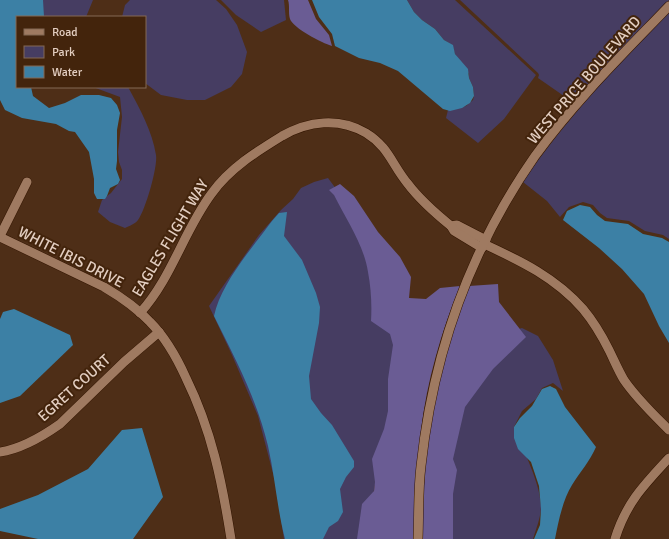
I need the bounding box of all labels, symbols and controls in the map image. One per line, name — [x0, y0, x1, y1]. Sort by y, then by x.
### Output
street label: WEST PRICE BOULEVARD — [524, 12, 644, 148]
legend — [16, 16, 146, 88]
text: Road — [52, 25, 78, 40]
text: Park — [52, 45, 75, 60]
text: Water — [52, 65, 83, 80]
street label: EAGLES FLIGHT WAY — [128, 176, 212, 300]
street label: WHITE IBIS DRIVE — [15, 223, 127, 291]
street label: EGRET COURT — [34, 350, 114, 425]

